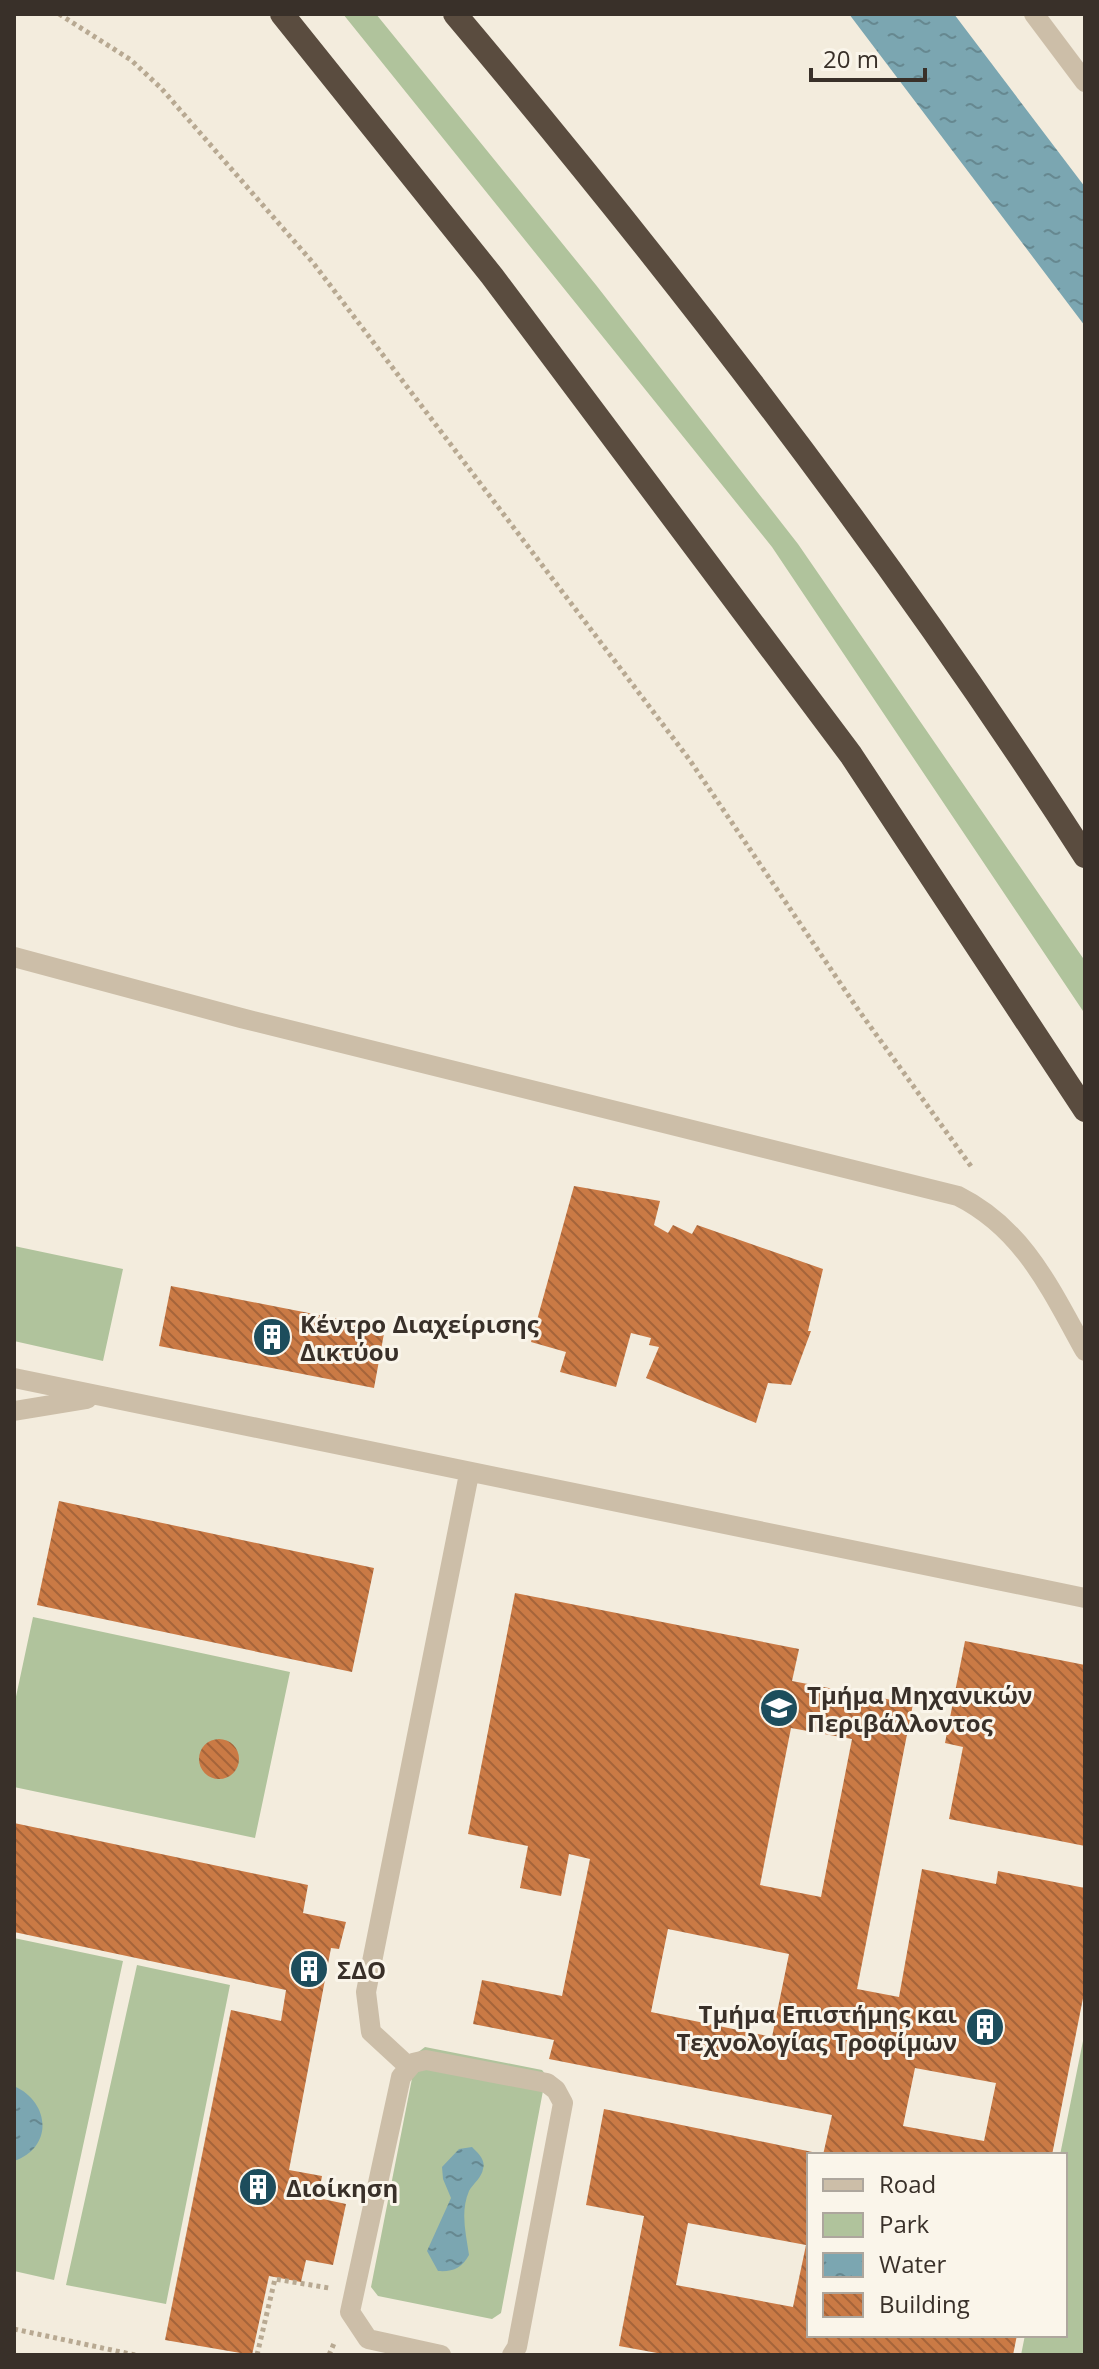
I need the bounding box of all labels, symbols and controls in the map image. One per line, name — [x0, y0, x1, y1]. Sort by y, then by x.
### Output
scale bar — [811, 32, 925, 82]
text: 20 m — [823, 42, 879, 75]
place label: Κέντρο Διαχείρισης Δικτύου — [300, 1307, 539, 1368]
building icon: Κέντρο Διαχείρισης Δικτύου — [251, 1316, 293, 1358]
place label: Τμήμα Μηχανικών Περιβάλλοντος — [807, 1678, 1032, 1739]
school or university icon: Τμήμα Μηχανικών Περιβάλλοντος — [758, 1687, 800, 1729]
building icon: ΣΔΟ — [288, 1948, 330, 1990]
place label: ΣΔΟ — [337, 1953, 386, 1986]
place label: Τμήμα Επιστήμης και Τεχνολογίας Τροφίμων — [676, 1997, 957, 2058]
building icon: Τμήμα Επιστήμης και Τεχνολογίας Τροφίμων — [964, 2006, 1006, 2048]
legend — [807, 2153, 1067, 2337]
building icon: Διοίκηση — [237, 2166, 279, 2208]
text: Road — [879, 2167, 936, 2200]
place label: Διοίκηση — [286, 2171, 398, 2204]
text: Park — [879, 2207, 930, 2240]
text: Water — [879, 2247, 947, 2280]
text: Building — [879, 2287, 970, 2320]

